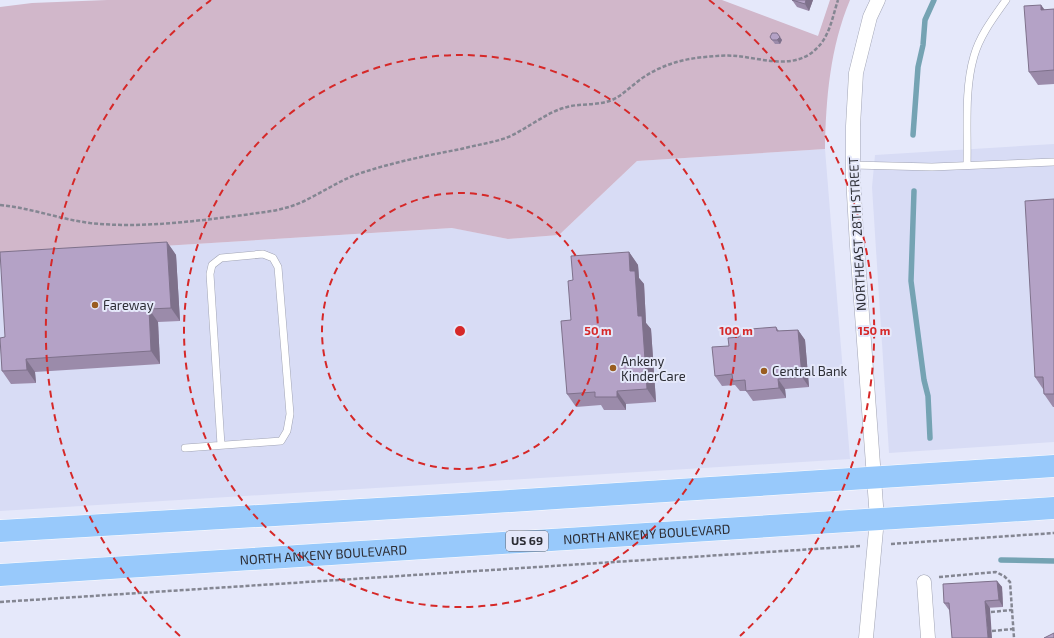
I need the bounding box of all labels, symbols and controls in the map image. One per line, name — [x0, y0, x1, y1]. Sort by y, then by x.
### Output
street label: NORTHEAST 28TH STREET — [845, 156, 869, 311]
place label: Fareway — [103, 297, 154, 313]
marker: Fareway — [90, 300, 100, 310]
text: 50 m — [584, 323, 612, 337]
text: 100 m — [719, 323, 753, 337]
text: 150 m — [858, 323, 890, 337]
centre of rings — [453, 324, 467, 338]
place label: Ankeny KinderCare — [621, 353, 686, 384]
marker: Ankeny KinderCare — [608, 363, 618, 373]
place label: Central Bank — [772, 363, 847, 379]
marker: Central Bank — [759, 366, 769, 376]
street label: NORTH ANKENY BOULEVARD — [563, 521, 731, 547]
road number: US 69 — [506, 531, 548, 551]
street label: NORTH ANKENY BOULEVARD — [239, 541, 407, 568]

